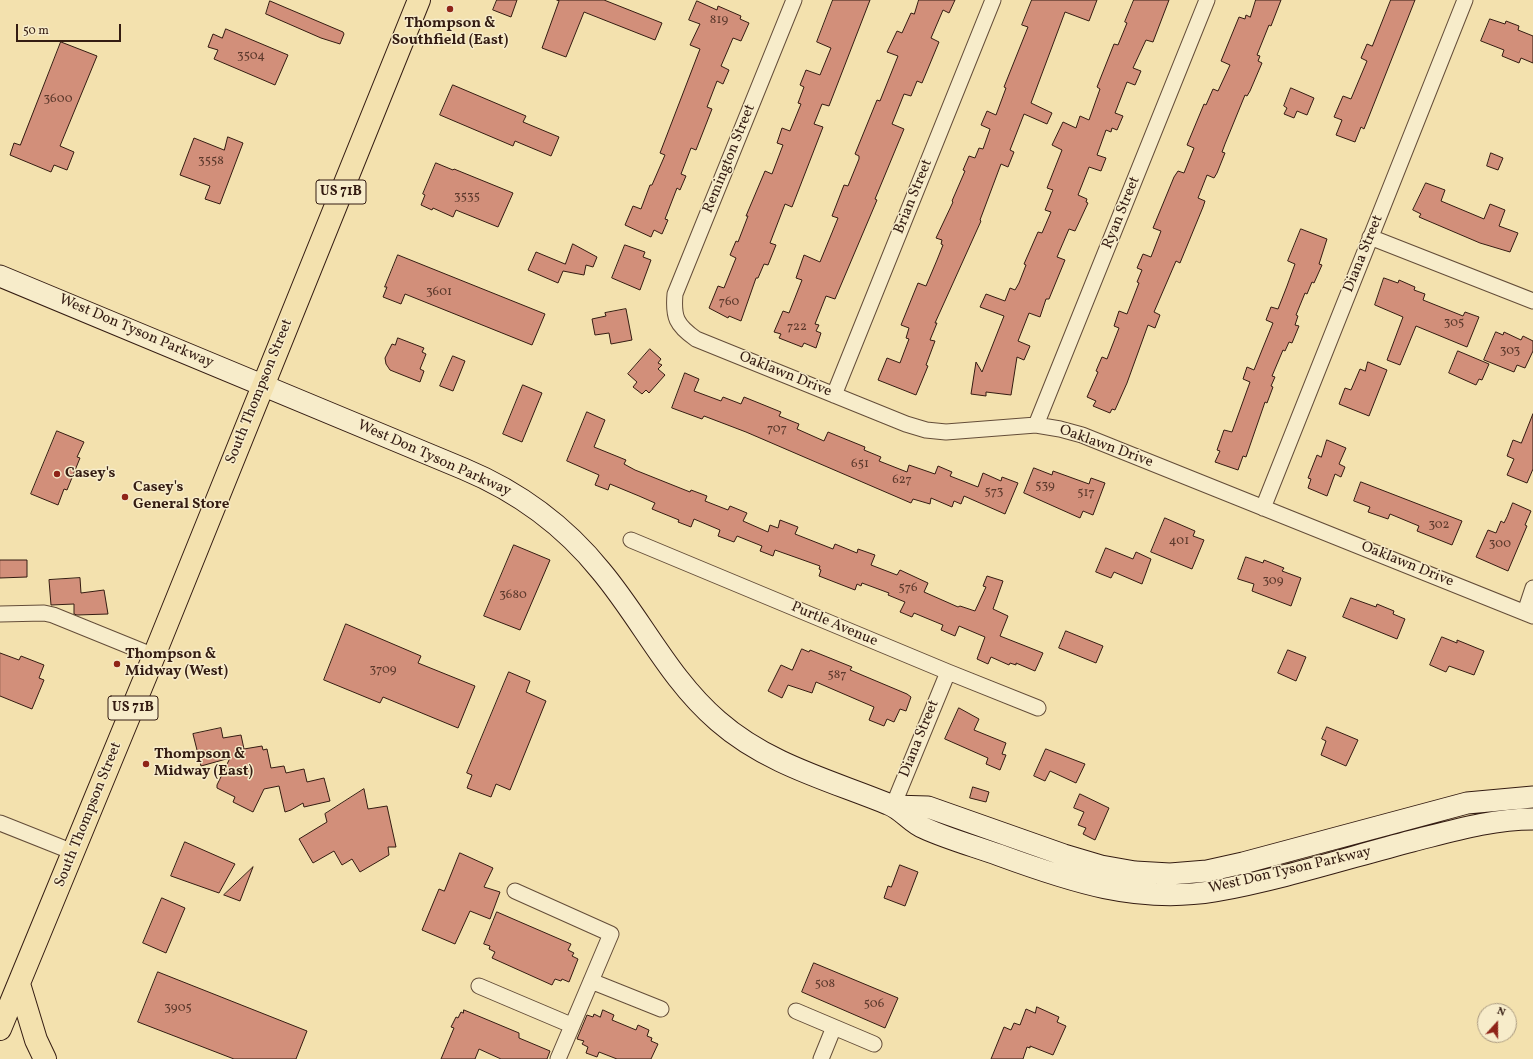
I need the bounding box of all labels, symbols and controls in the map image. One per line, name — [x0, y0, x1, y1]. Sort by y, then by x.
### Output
marker: Thompson & Southfield (East) — [445, 4, 455, 14]
house number: 819 — [710, 13, 728, 29]
place label: Thompson & Southfield (East) — [392, 15, 508, 50]
scale bar — [18, 16, 123, 42]
text: 50 m — [23, 23, 49, 39]
house number: 3504 — [237, 49, 265, 65]
house number: 3600 — [43, 92, 73, 108]
street label: Remington Street — [700, 102, 760, 216]
house number: 3558 — [198, 154, 224, 170]
street label: Brian Street — [891, 157, 937, 237]
street label: Ryan Street — [1099, 174, 1145, 252]
road number: US 71B — [316, 180, 366, 204]
house number: 3535 — [454, 190, 480, 206]
street label: Diana Street — [1340, 213, 1388, 295]
house number: 3601 — [426, 285, 452, 301]
street label: West Don Tyson Parkway — [56, 291, 216, 373]
house number: 760 — [719, 295, 739, 311]
house number: 305 — [1444, 316, 1464, 332]
street label: South Thompson Street — [223, 317, 297, 467]
house number: 722 — [787, 320, 807, 336]
house number: 303 — [1500, 344, 1520, 360]
street label: Oaklawn Drive — [736, 348, 834, 402]
street label: West Don Tyson Parkway — [354, 417, 514, 501]
house number: 707 — [767, 422, 787, 438]
street label: Oaklawn Drive — [1057, 422, 1155, 472]
house number: 651 — [851, 457, 869, 473]
place label: Casey's — [65, 465, 116, 483]
marker: Casey's — [52, 469, 62, 479]
house number: 627 — [892, 473, 912, 489]
place label: Casey's General Store — [133, 479, 229, 514]
house number: 539 — [1035, 479, 1055, 495]
house number: 573 — [985, 485, 1003, 501]
house number: 517 — [1077, 486, 1095, 502]
marker: Casey's General Store — [120, 492, 130, 502]
house number: 302 — [1428, 518, 1450, 534]
house number: 401 — [1169, 534, 1189, 550]
house number: 300 — [1489, 537, 1511, 553]
street label: Oaklawn Drive — [1358, 538, 1456, 592]
house number: 309 — [1262, 574, 1284, 590]
house number: 576 — [898, 581, 918, 597]
house number: 3680 — [499, 588, 527, 604]
street label: Purtle Avenue — [788, 599, 880, 651]
place label: Thompson & Midway (West) — [125, 646, 228, 681]
marker: Thompson & Midway (West) — [112, 659, 122, 669]
house number: 3709 — [369, 663, 397, 679]
house number: 587 — [827, 668, 847, 684]
road number: US 71B — [108, 696, 158, 720]
street label: Diana Street — [896, 698, 944, 780]
street label: South Thompson Street — [52, 740, 126, 890]
place label: Thompson & Midway (East) — [154, 746, 253, 781]
marker: Thompson & Midway (East) — [141, 759, 151, 769]
street label: West Don Tyson Parkway — [1207, 844, 1373, 898]
house number: 508 — [815, 977, 835, 993]
house number: 506 — [864, 997, 884, 1013]
house number: 3905 — [164, 1001, 192, 1017]
north arrow — [1477, 1003, 1517, 1043]
text: N — [1495, 1004, 1508, 1021]

